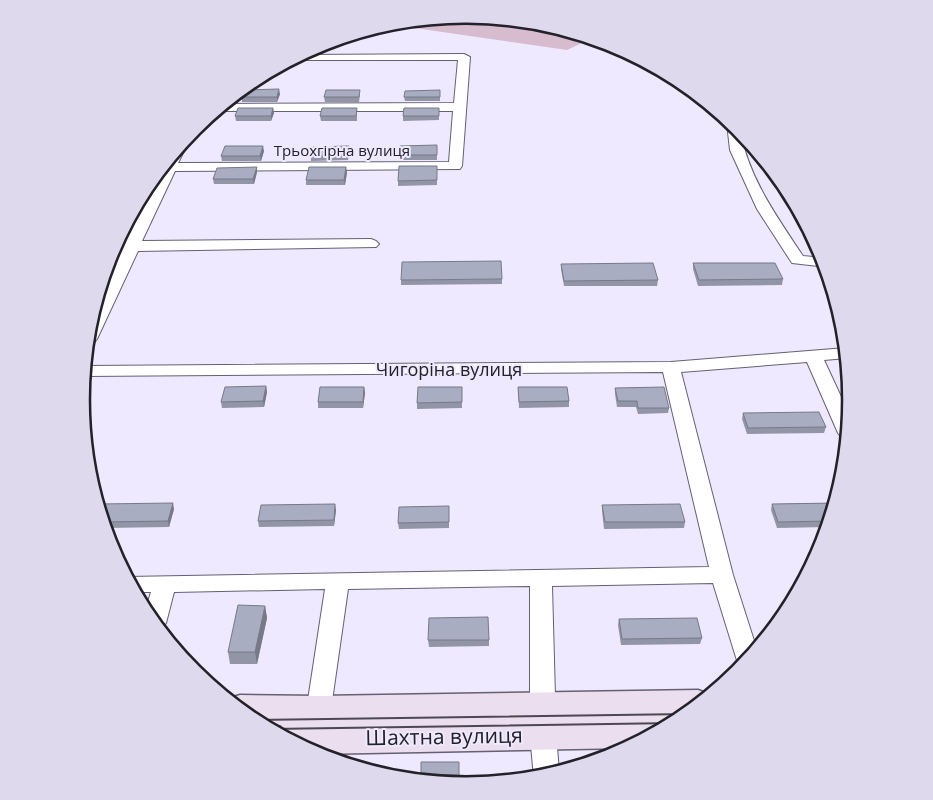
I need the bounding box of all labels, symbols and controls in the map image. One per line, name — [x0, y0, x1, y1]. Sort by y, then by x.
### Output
street label: Трьохгірна вулиця — [274, 140, 410, 160]
street label: Чигоріна вулиця — [376, 357, 522, 381]
street label: Шахтна вулиця — [365, 721, 523, 751]

